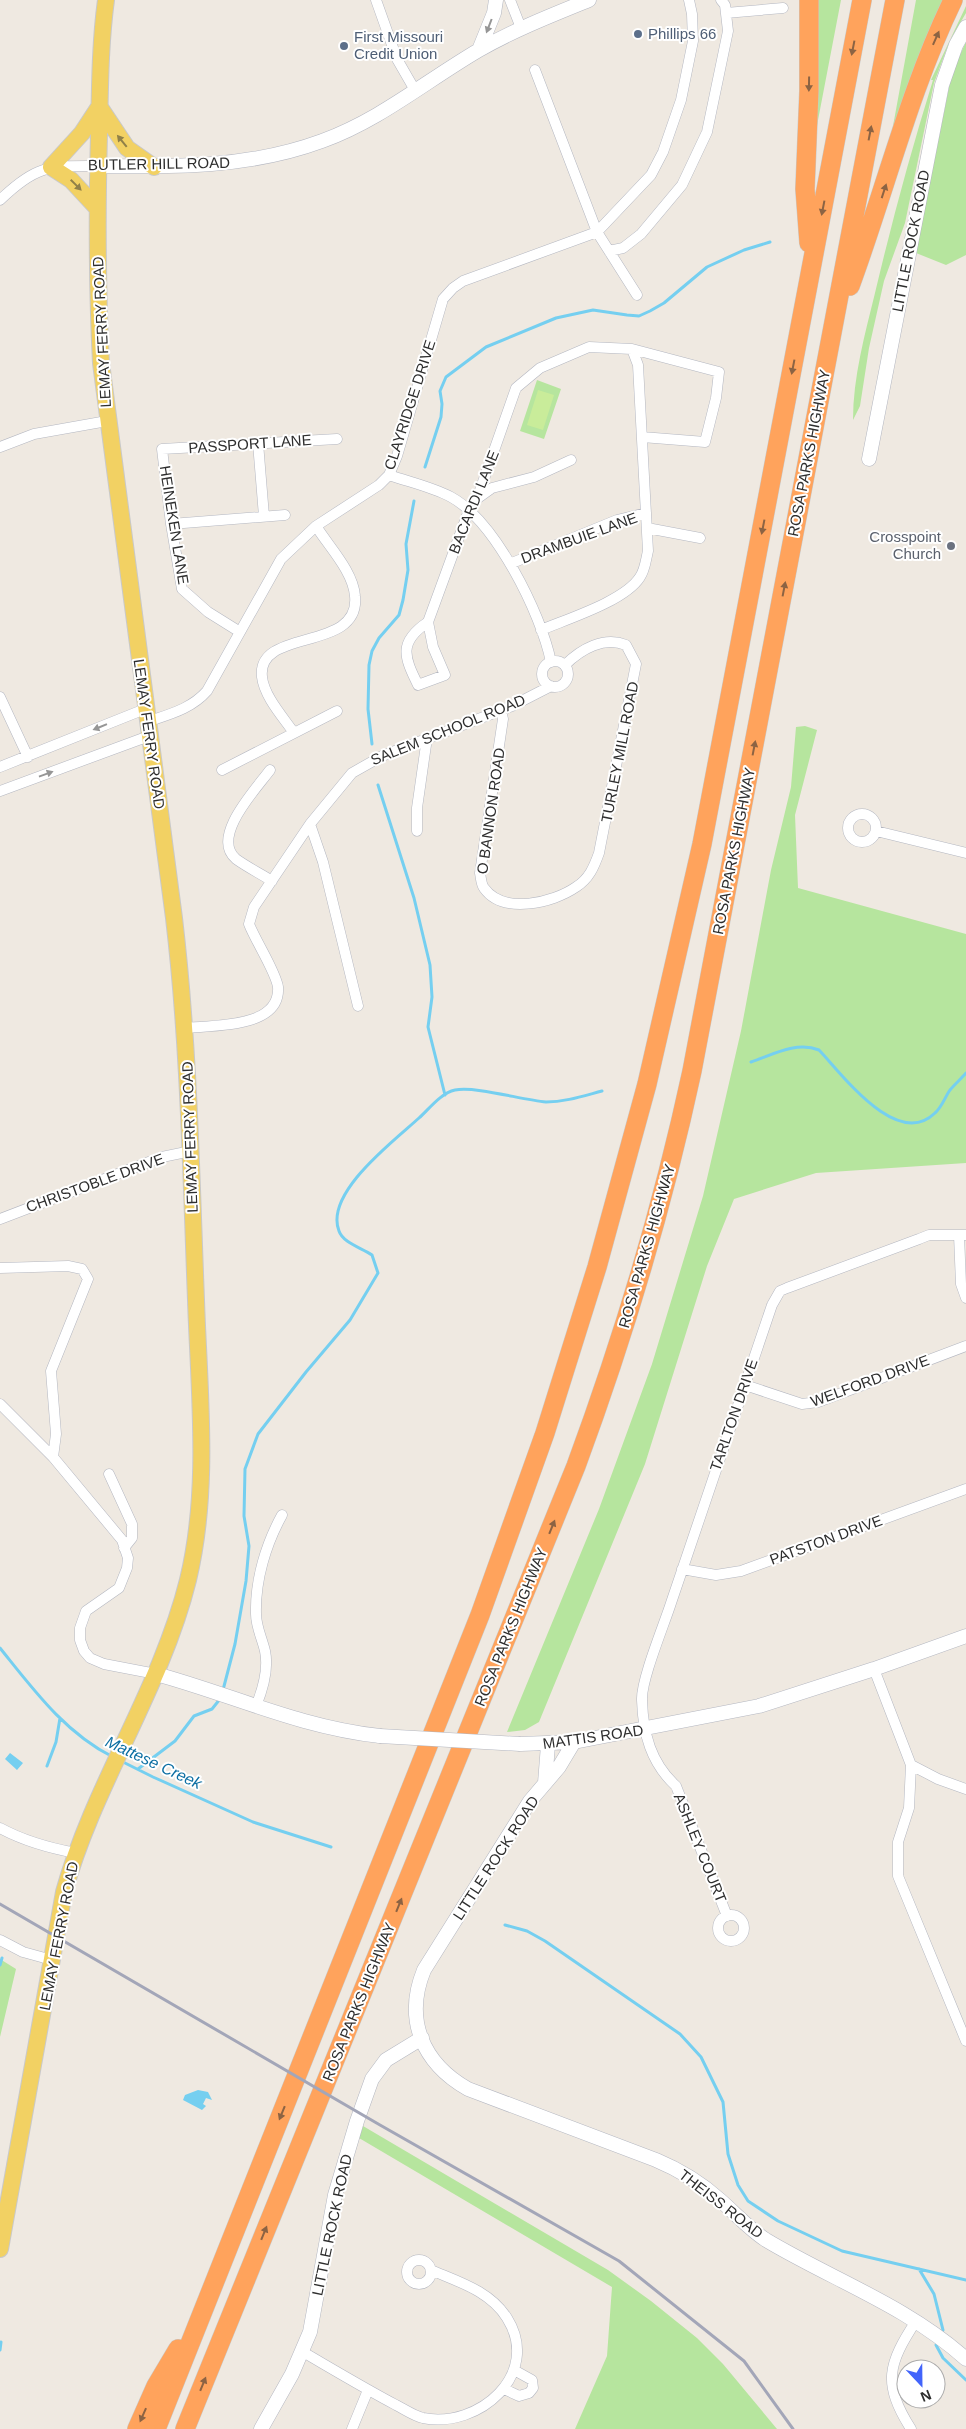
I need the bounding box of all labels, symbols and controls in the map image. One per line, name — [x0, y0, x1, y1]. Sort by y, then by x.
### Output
one-way arrow — [485, 18, 492, 33]
place label: Phillips 66 — [648, 25, 716, 42]
place label: First Missouri Credit Union — [354, 28, 443, 62]
marker: Phillips 66 — [632, 28, 644, 40]
one-way arrow — [932, 31, 940, 45]
marker: First Missouri Credit Union — [338, 40, 350, 52]
one-way arrow — [849, 40, 857, 56]
one-way arrow — [805, 76, 813, 92]
one-way arrow — [866, 125, 874, 141]
one-way arrow — [116, 135, 127, 148]
street label: BUTLER HILL ROAD — [88, 154, 230, 173]
street label: LITTLE ROCK ROAD — [888, 168, 933, 313]
one-way arrow — [70, 179, 82, 191]
one-way arrow — [880, 184, 888, 199]
one-way arrow — [819, 200, 827, 215]
street label: LEMAY FERRY ROAD — [89, 256, 114, 408]
street label: CLAYRIDGE DRIVE — [380, 338, 439, 472]
one-way arrow — [788, 360, 796, 376]
street label: ROSA PARKS HIGHWAY — [784, 368, 833, 538]
street label: PASSPORT LANE — [188, 431, 312, 456]
street label: BACARDI LANE — [445, 448, 502, 556]
street label: HEINEKEN LANE — [157, 464, 192, 586]
street label: DRAMBUIE LANE — [518, 509, 639, 566]
one-way arrow — [758, 519, 766, 535]
place label: Crosspoint Church — [869, 528, 942, 562]
marker: Crosspoint Church — [945, 540, 957, 552]
one-way arrow — [780, 580, 788, 596]
street label: LEMAY FERRY ROAD — [131, 658, 168, 810]
street label: TURLEY MILL ROAD — [597, 680, 642, 824]
street label: SALEM SCHOOL ROAD — [368, 691, 528, 768]
one-way arrow — [93, 724, 107, 732]
one-way arrow — [750, 740, 758, 756]
street label: O BANNON ROAD — [473, 746, 508, 875]
street label: ROSA PARKS HIGHWAY — [709, 766, 758, 936]
one-way arrow — [38, 770, 53, 778]
street label: LEMAY FERRY ROAD — [178, 1061, 201, 1213]
street label: CHRISTOBLE DRIVE — [24, 1150, 166, 1215]
street label: ROSA PARKS HIGHWAY — [615, 1162, 678, 1330]
street label: WELFORD DRIVE — [808, 1351, 931, 1410]
street label: TARLTON DRIVE — [706, 1357, 761, 1473]
street label: PATSTON DRIVE — [767, 1511, 884, 1568]
one-way arrow — [548, 1520, 556, 1534]
street label: ROSA PARKS HIGHWAY — [471, 1545, 550, 1709]
street label: MATTIS ROAD — [542, 1721, 644, 1752]
water label: Mattese Creek — [103, 1733, 205, 1793]
street label: ASHLEY COURT — [671, 1791, 730, 1905]
street label: LITTLE ROCK ROAD — [449, 1792, 542, 1923]
street label: LEMAY FERRY ROAD — [36, 1860, 81, 2012]
one-way arrow — [395, 1897, 403, 1912]
street label: ROSA PARKS HIGHWAY — [319, 1920, 398, 2084]
one-way arrow — [278, 2106, 286, 2120]
street label: LITTLE ROCK ROAD — [308, 2152, 355, 2297]
street label: THEISS ROAD — [676, 2166, 767, 2242]
one-way arrow — [260, 2225, 268, 2240]
north arrow — [896, 2359, 946, 2409]
one-way arrow — [199, 2376, 207, 2391]
text: N — [918, 2387, 934, 2405]
one-way arrow — [139, 2408, 147, 2422]

